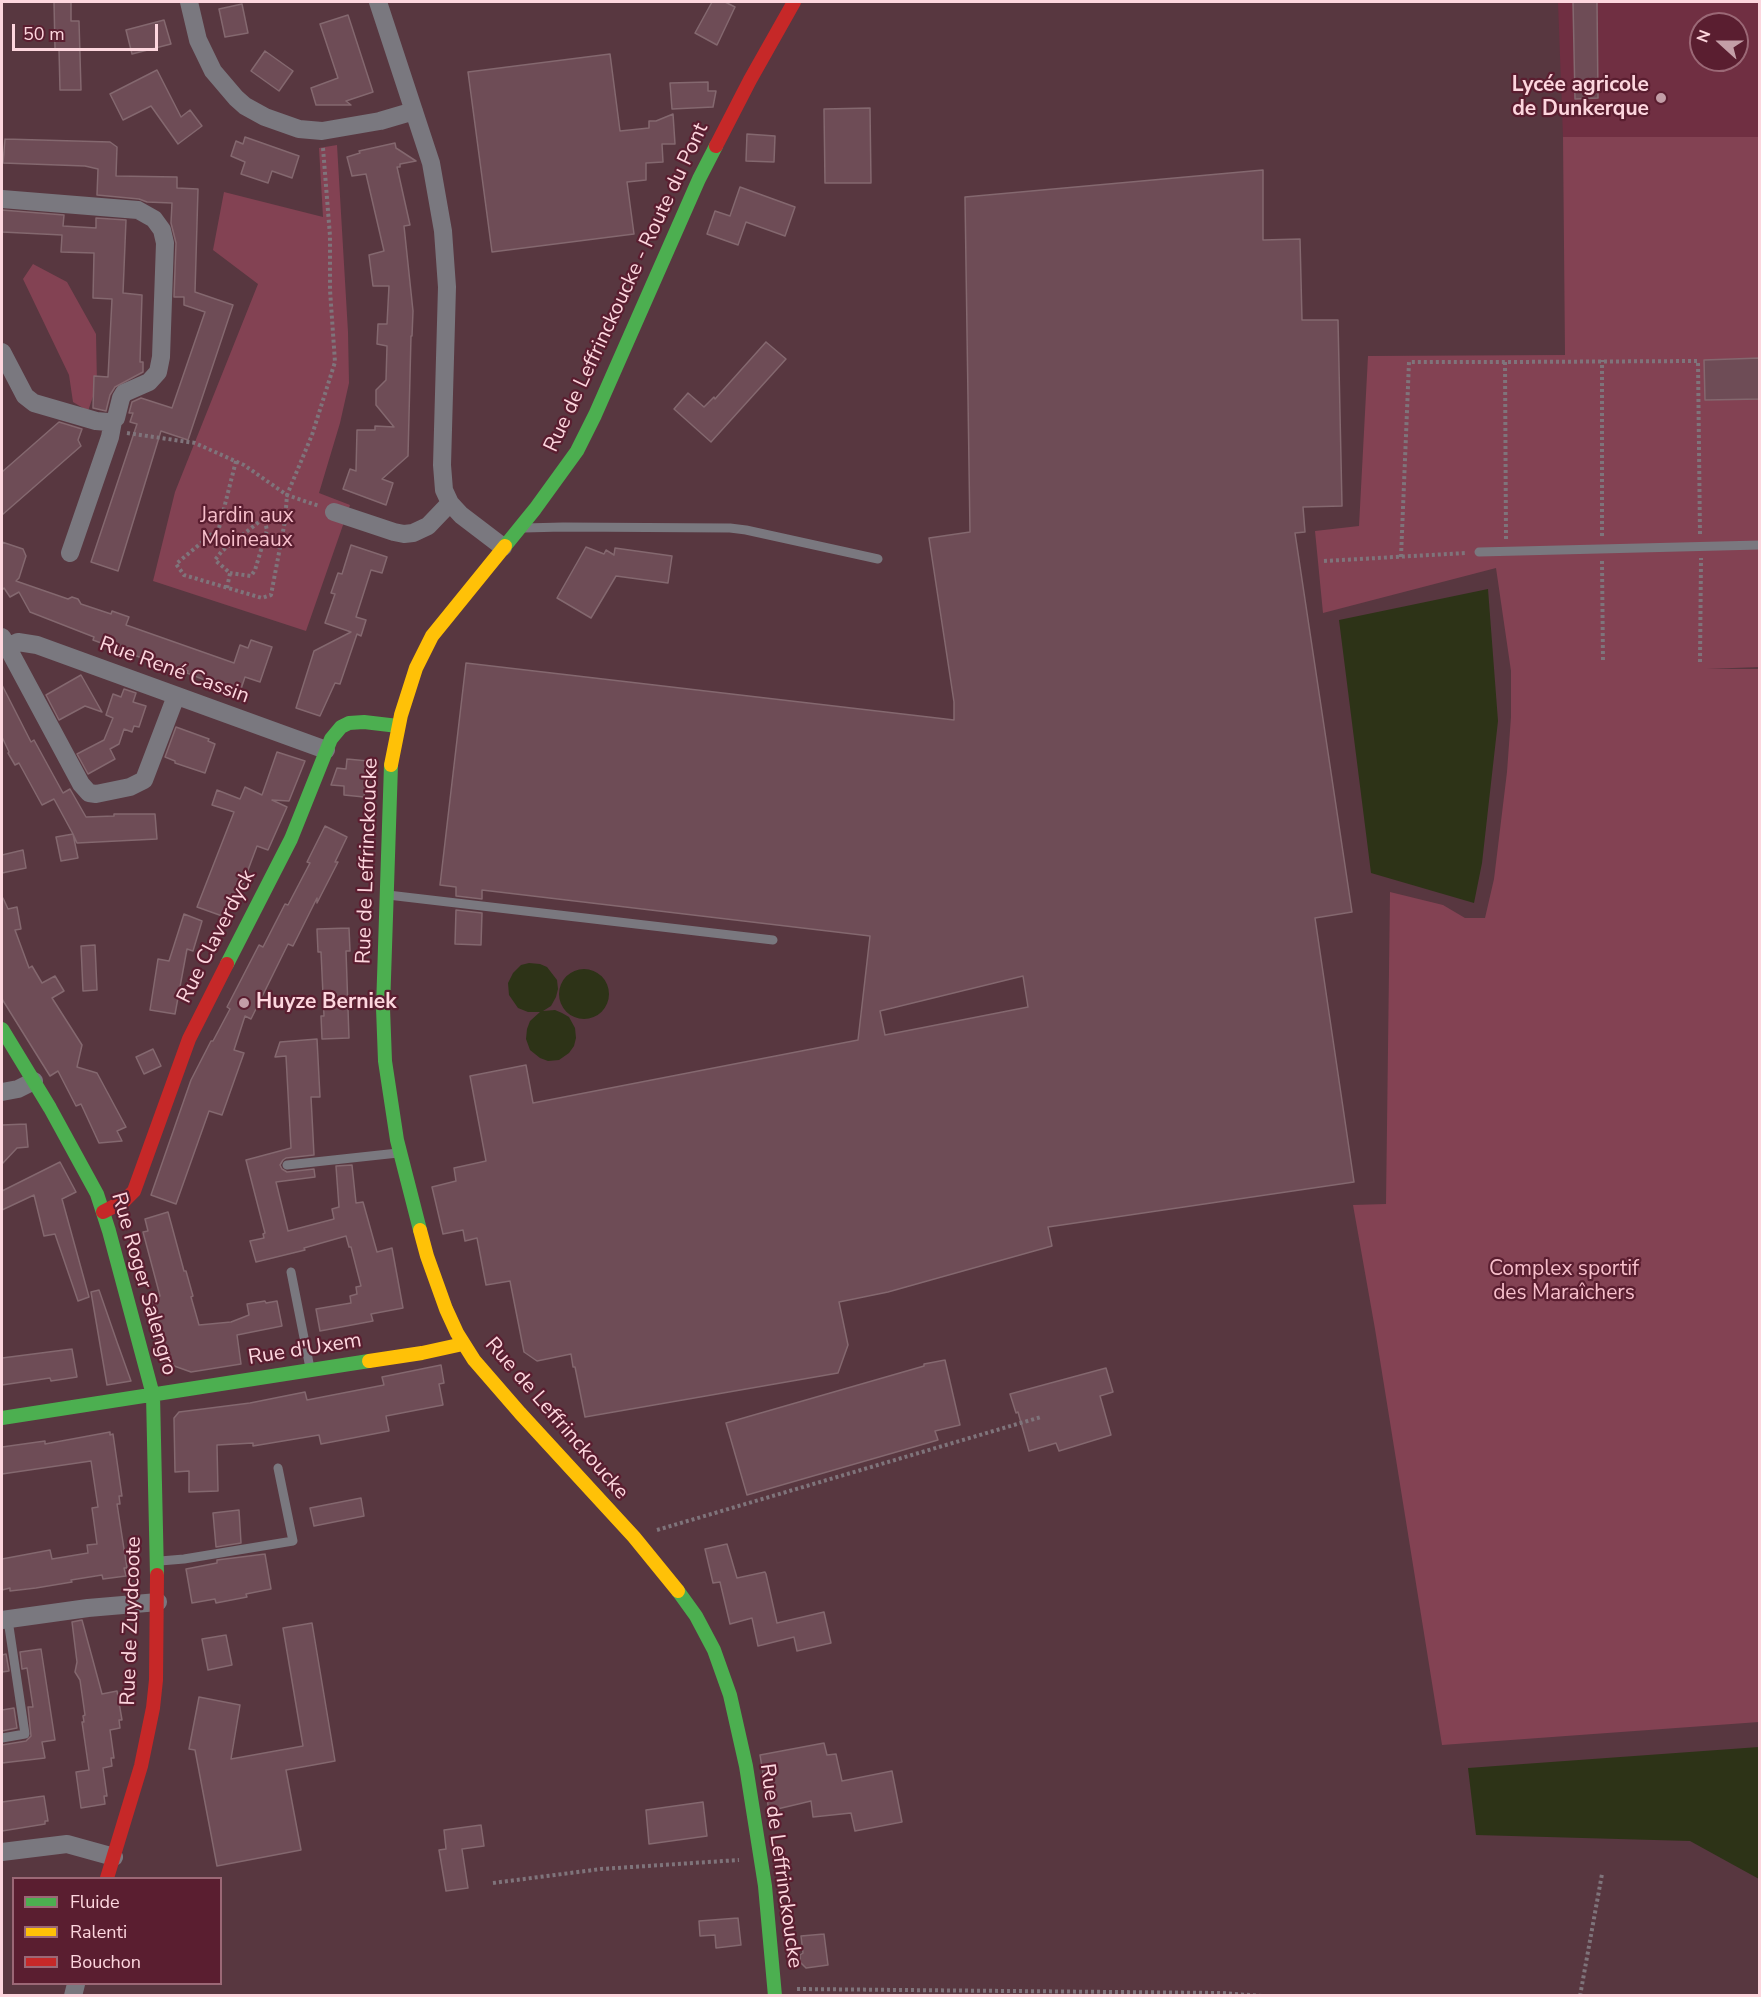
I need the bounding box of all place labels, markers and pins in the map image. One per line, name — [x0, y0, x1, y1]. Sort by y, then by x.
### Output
place label: Lycée agricole de Dunkerque — [1512, 73, 1649, 123]
marker: Lycée agricole de Dunkerque — [1654, 91, 1668, 105]
place label: Huyze Berniek — [256, 990, 396, 1016]
marker: Huyze Berniek — [237, 996, 251, 1010]

